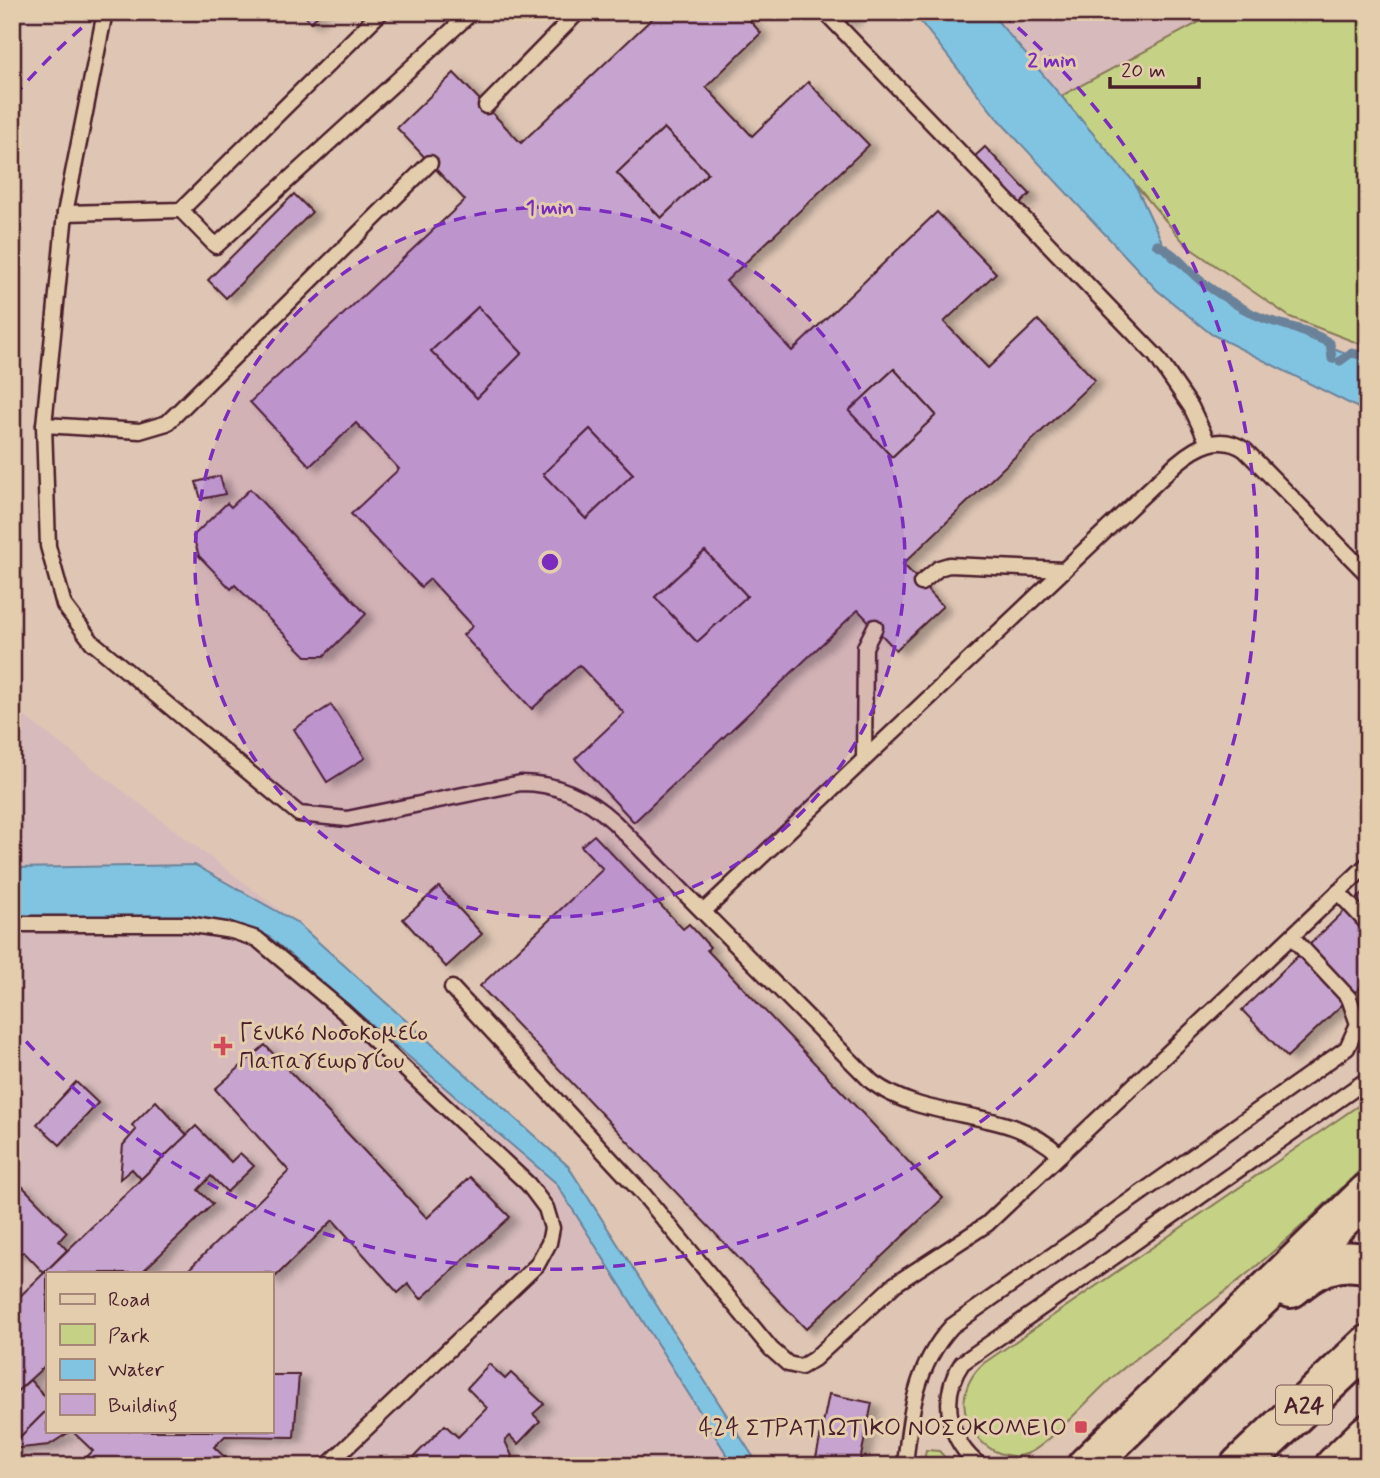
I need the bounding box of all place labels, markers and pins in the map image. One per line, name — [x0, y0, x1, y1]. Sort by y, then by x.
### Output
centre of rings — [538, 550, 562, 574]
place label: Γενικό Νοσοκομείο Παπαγεωργίου — [239, 1018, 428, 1077]
marker: Γενικό Νοσοκομείο Παπαγεωργίου — [213, 1036, 233, 1056]
place label: 424 ΣΤΡΑΤΙΩΤΙΚΟ ΝΟΣΟΚΟΜΕΙΟ — [699, 1413, 1067, 1444]
marker: 424 ΣΤΡΑΤΙΩΤΙΚΟ ΝΟΣΟΚΟΜΕΙΟ — [1073, 1419, 1089, 1435]

